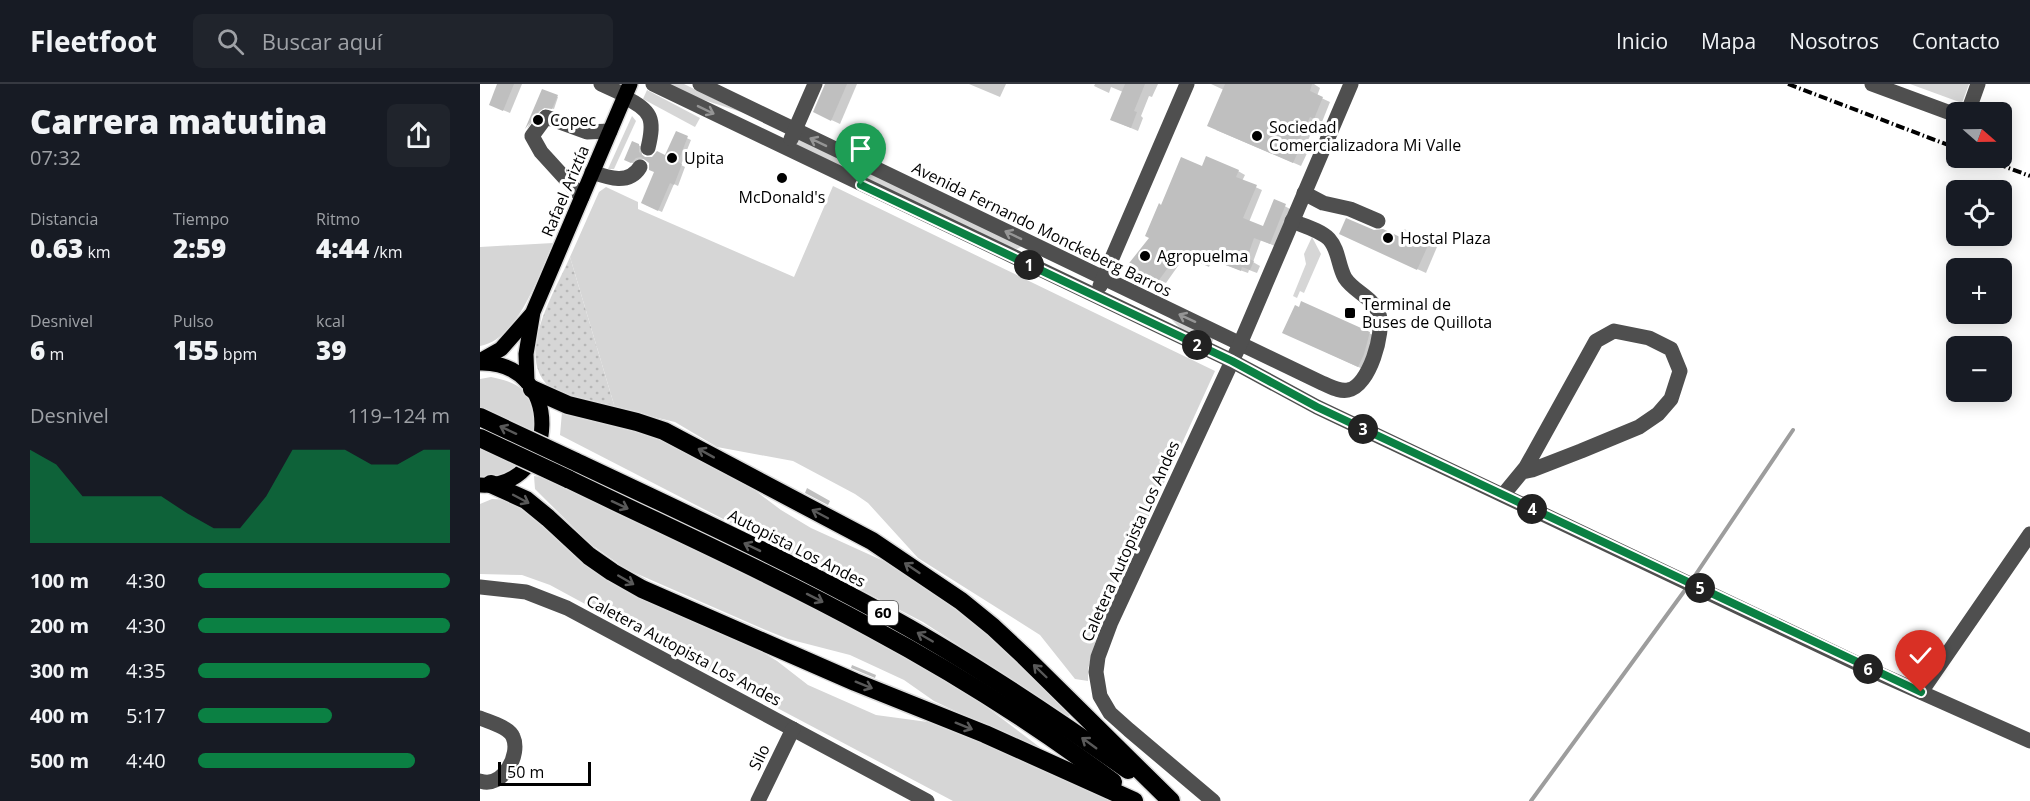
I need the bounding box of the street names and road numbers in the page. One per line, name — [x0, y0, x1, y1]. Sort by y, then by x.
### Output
street label: Rafael Ariztía — [536, 142, 594, 240]
street label: Avenida Fernando Monckeberg Barros — [909, 156, 1175, 302]
street label: Caletera Autopista Los Andes — [1076, 437, 1184, 645]
street label: Autopista Los Andes — [724, 504, 870, 592]
street label: Caletera Autopista Los Andes — [583, 589, 785, 711]
road number: 60 — [868, 601, 898, 625]
street label: Silo — [743, 740, 775, 774]

